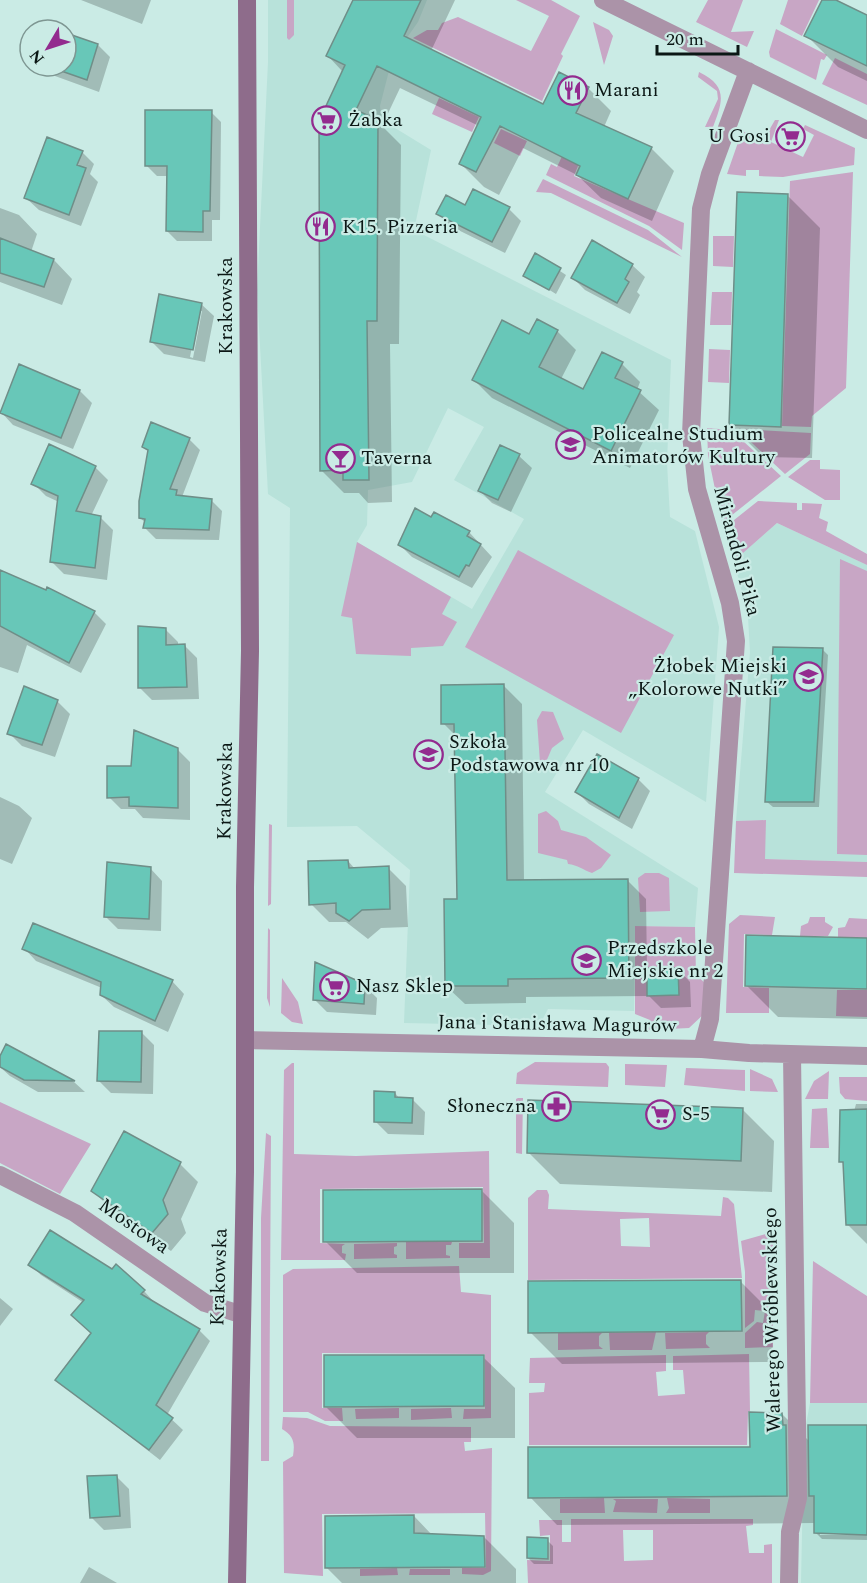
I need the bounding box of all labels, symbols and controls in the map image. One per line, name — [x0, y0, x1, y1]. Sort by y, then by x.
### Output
north arrow — [18, 18, 78, 78]
scale bar — [657, 18, 738, 56]
text: 20 m — [666, 26, 704, 53]
text: N — [24, 44, 51, 69]
restaurant icon: Marani — [557, 74, 589, 106]
place label: Marani — [594, 75, 659, 105]
supermarket icon: Żabka — [311, 104, 343, 136]
place label: Żabka — [348, 105, 403, 135]
supermarket icon: U Gosi — [775, 120, 807, 152]
place label: U Gosi — [708, 121, 770, 151]
restaurant icon: K15. Pizzeria — [305, 211, 337, 243]
place label: K15. Pizzeria — [342, 212, 458, 242]
street label: Krakowska — [211, 257, 241, 355]
place label: Policealne Studium Animatorów Kultury — [592, 419, 776, 472]
school or university icon: Policealne Studium Animatorów Kultury — [555, 429, 587, 461]
bar icon: Taverna — [324, 442, 356, 474]
place label: Taverna — [361, 443, 432, 473]
street label: Mirandoli Pika — [705, 483, 769, 620]
place label: Żłobek Miejski „Kolorowe Nutki” — [628, 651, 787, 704]
school or university icon: Żłobek Miejski „Kolorowe Nutki” — [792, 661, 824, 693]
place label: Szkoła Podstawowa nr 10 — [449, 727, 609, 780]
school or university icon: Szkoła Podstawowa nr 10 — [412, 738, 444, 770]
street label: Krakowska — [209, 741, 241, 840]
place label: Przedszkole Miejskie nr 2 — [607, 933, 723, 986]
school or university icon: Przedszkole Miejskie nr 2 — [570, 944, 602, 976]
supermarket icon: Nasz Sklep — [319, 970, 351, 1002]
place label: Nasz Sklep — [356, 971, 453, 1001]
street label: Jana i Stanisława Magurów — [437, 1007, 678, 1041]
pharmacy icon: Słoneczna — [541, 1090, 573, 1122]
place label: Słoneczna — [447, 1091, 536, 1121]
supermarket icon: S-5 — [645, 1098, 677, 1130]
place label: S-5 — [682, 1099, 710, 1129]
street label: Mostowa — [92, 1190, 176, 1262]
street label: Walerego Wróblewskiego — [755, 1207, 789, 1433]
street label: Krakowska — [202, 1227, 236, 1327]

